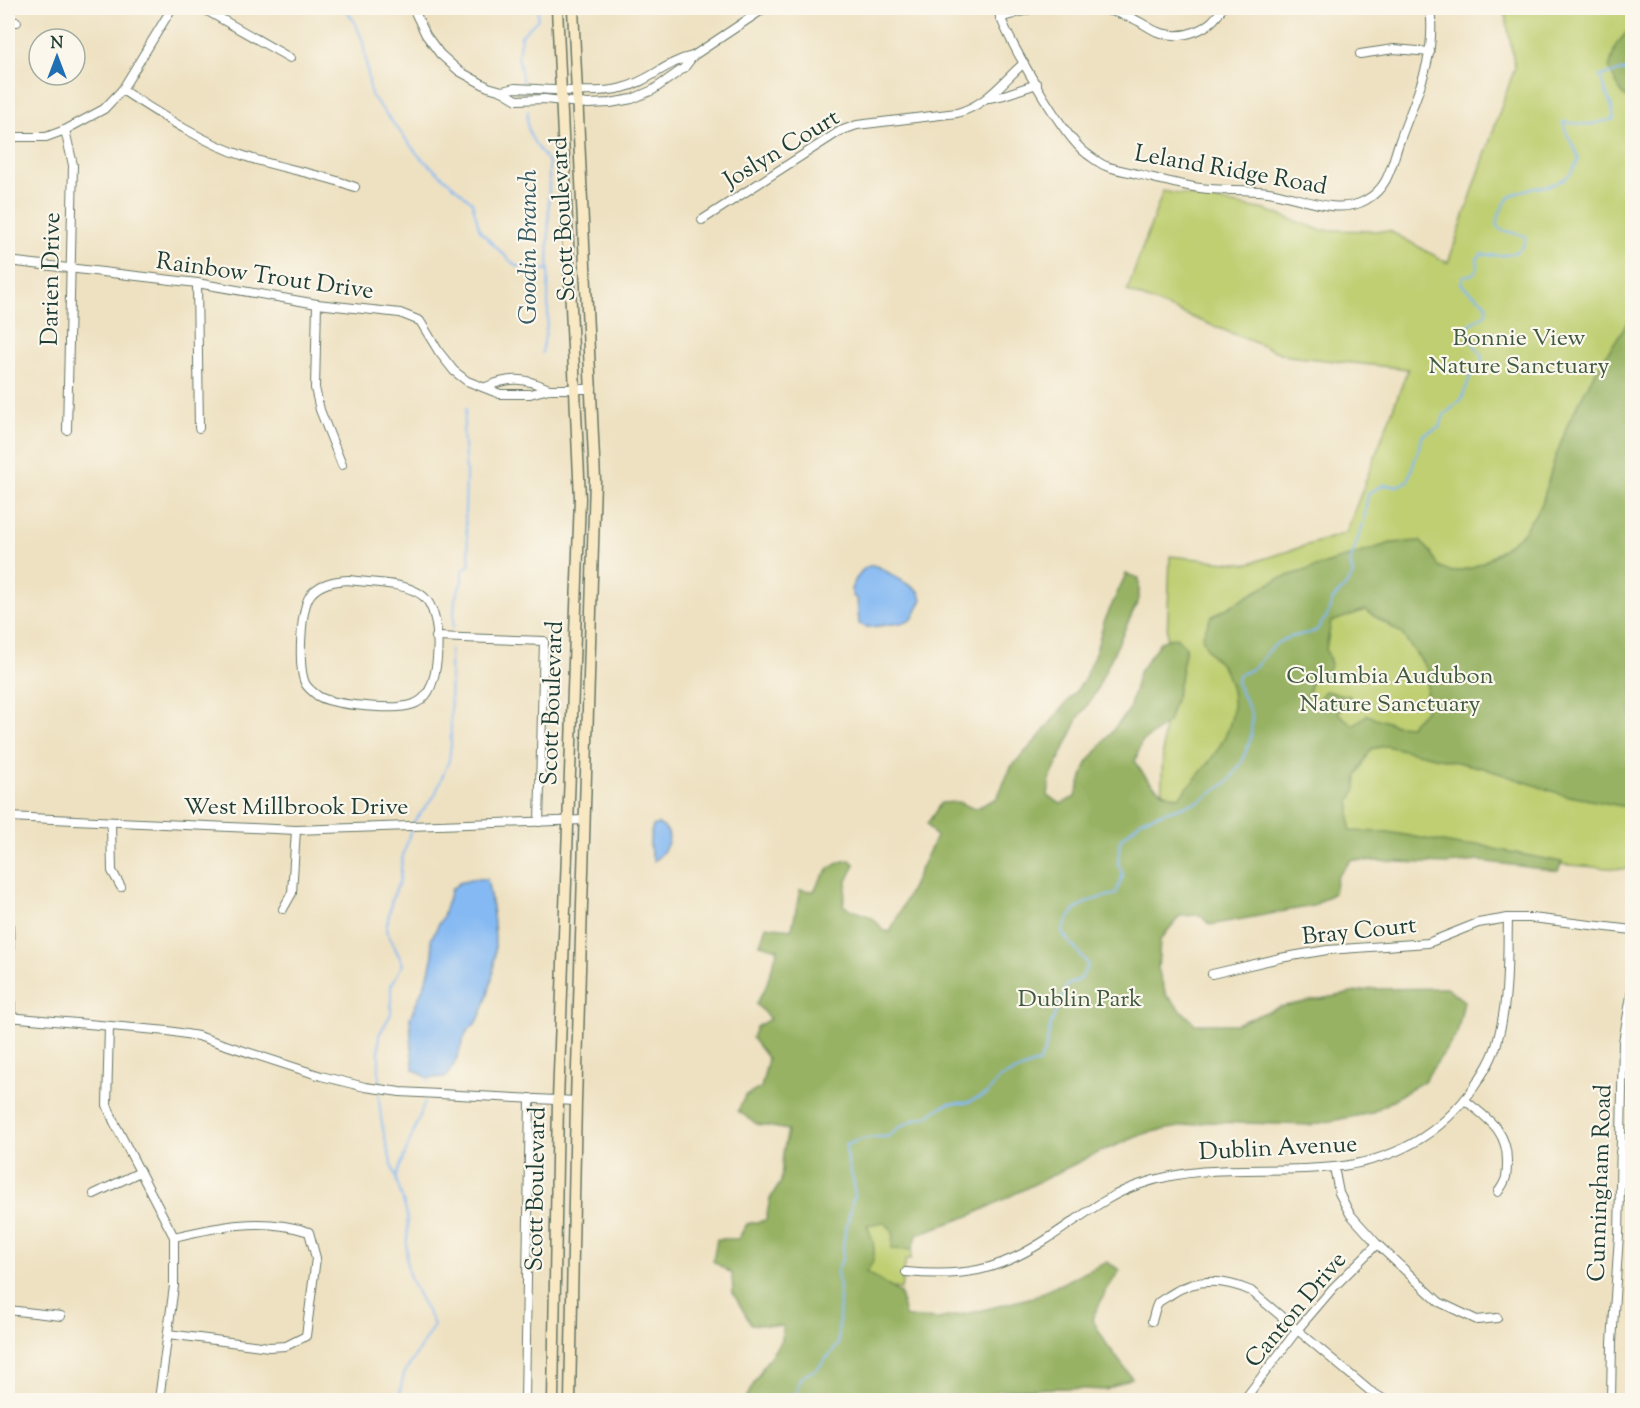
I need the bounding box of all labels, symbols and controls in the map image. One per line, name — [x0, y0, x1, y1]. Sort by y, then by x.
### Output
north arrow — [27, 27, 87, 87]
text: N — [51, 33, 64, 56]
street label: Joslyn Court — [716, 102, 847, 199]
street label: Scott Boulevard — [543, 135, 585, 302]
street label: Leland Ridge Road — [1132, 137, 1330, 205]
water label: Goodin Branch — [511, 169, 548, 325]
street label: Darien Drive — [34, 212, 70, 346]
street label: Rainbow Trout Drive — [154, 245, 376, 309]
park label: Bonnie View Nature Sanctuary — [1429, 322, 1610, 384]
street label: Scott Boulevard — [533, 620, 573, 786]
park label: Columbia Audubon Nature Sanctuary — [1286, 660, 1494, 722]
street label: West Millbrook Drive — [184, 791, 408, 825]
street label: Bray Court — [1300, 909, 1418, 955]
park label: Dublin Park — [1018, 983, 1142, 1017]
street label: Cunningham Road — [1581, 1083, 1621, 1282]
street label: Scott Boulevard — [519, 1106, 555, 1272]
street label: Dublin Avenue — [1198, 1128, 1358, 1170]
street label: Canton Drive — [1238, 1245, 1355, 1376]

